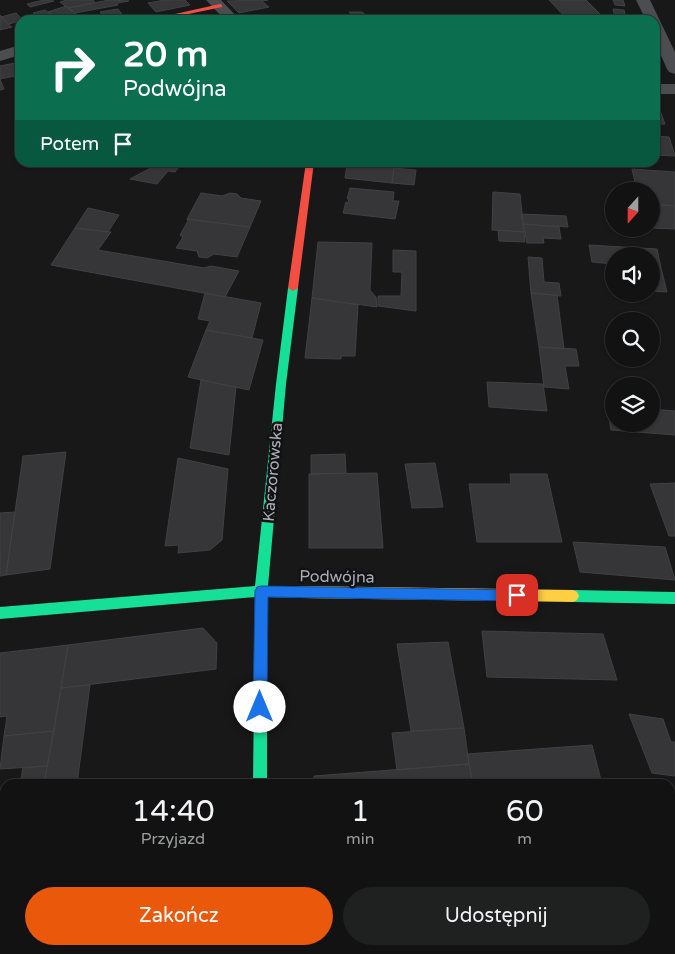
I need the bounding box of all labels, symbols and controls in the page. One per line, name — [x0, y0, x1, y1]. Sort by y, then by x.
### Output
text: 20 m — [123, 34, 208, 76]
icon: right — [40, 35, 105, 100]
text: Podwójna — [123, 76, 227, 102]
icon: arrive — [109, 130, 137, 158]
text: Potem — [40, 133, 99, 155]
north arrow — [605, 182, 660, 238]
map controls — [605, 182, 660, 432]
button: sound — [605, 247, 660, 302]
button: search — [605, 312, 660, 367]
button: layers — [605, 377, 660, 432]
street label: Kaczorowska — [259, 422, 287, 522]
street label: Podwójna — [299, 566, 375, 588]
pin — [496, 574, 538, 616]
icon: arrive — [503, 581, 531, 609]
position arrow — [233, 680, 285, 732]
text: 14:40 — [131, 793, 215, 830]
text: 1 — [351, 793, 370, 830]
text: 60 — [506, 793, 544, 830]
text: Przyjazd — [141, 829, 205, 849]
text: min — [346, 829, 374, 849]
text: m — [517, 829, 532, 849]
button: Zakończ — [25, 887, 333, 945]
button: Udostępnij — [343, 887, 650, 945]

